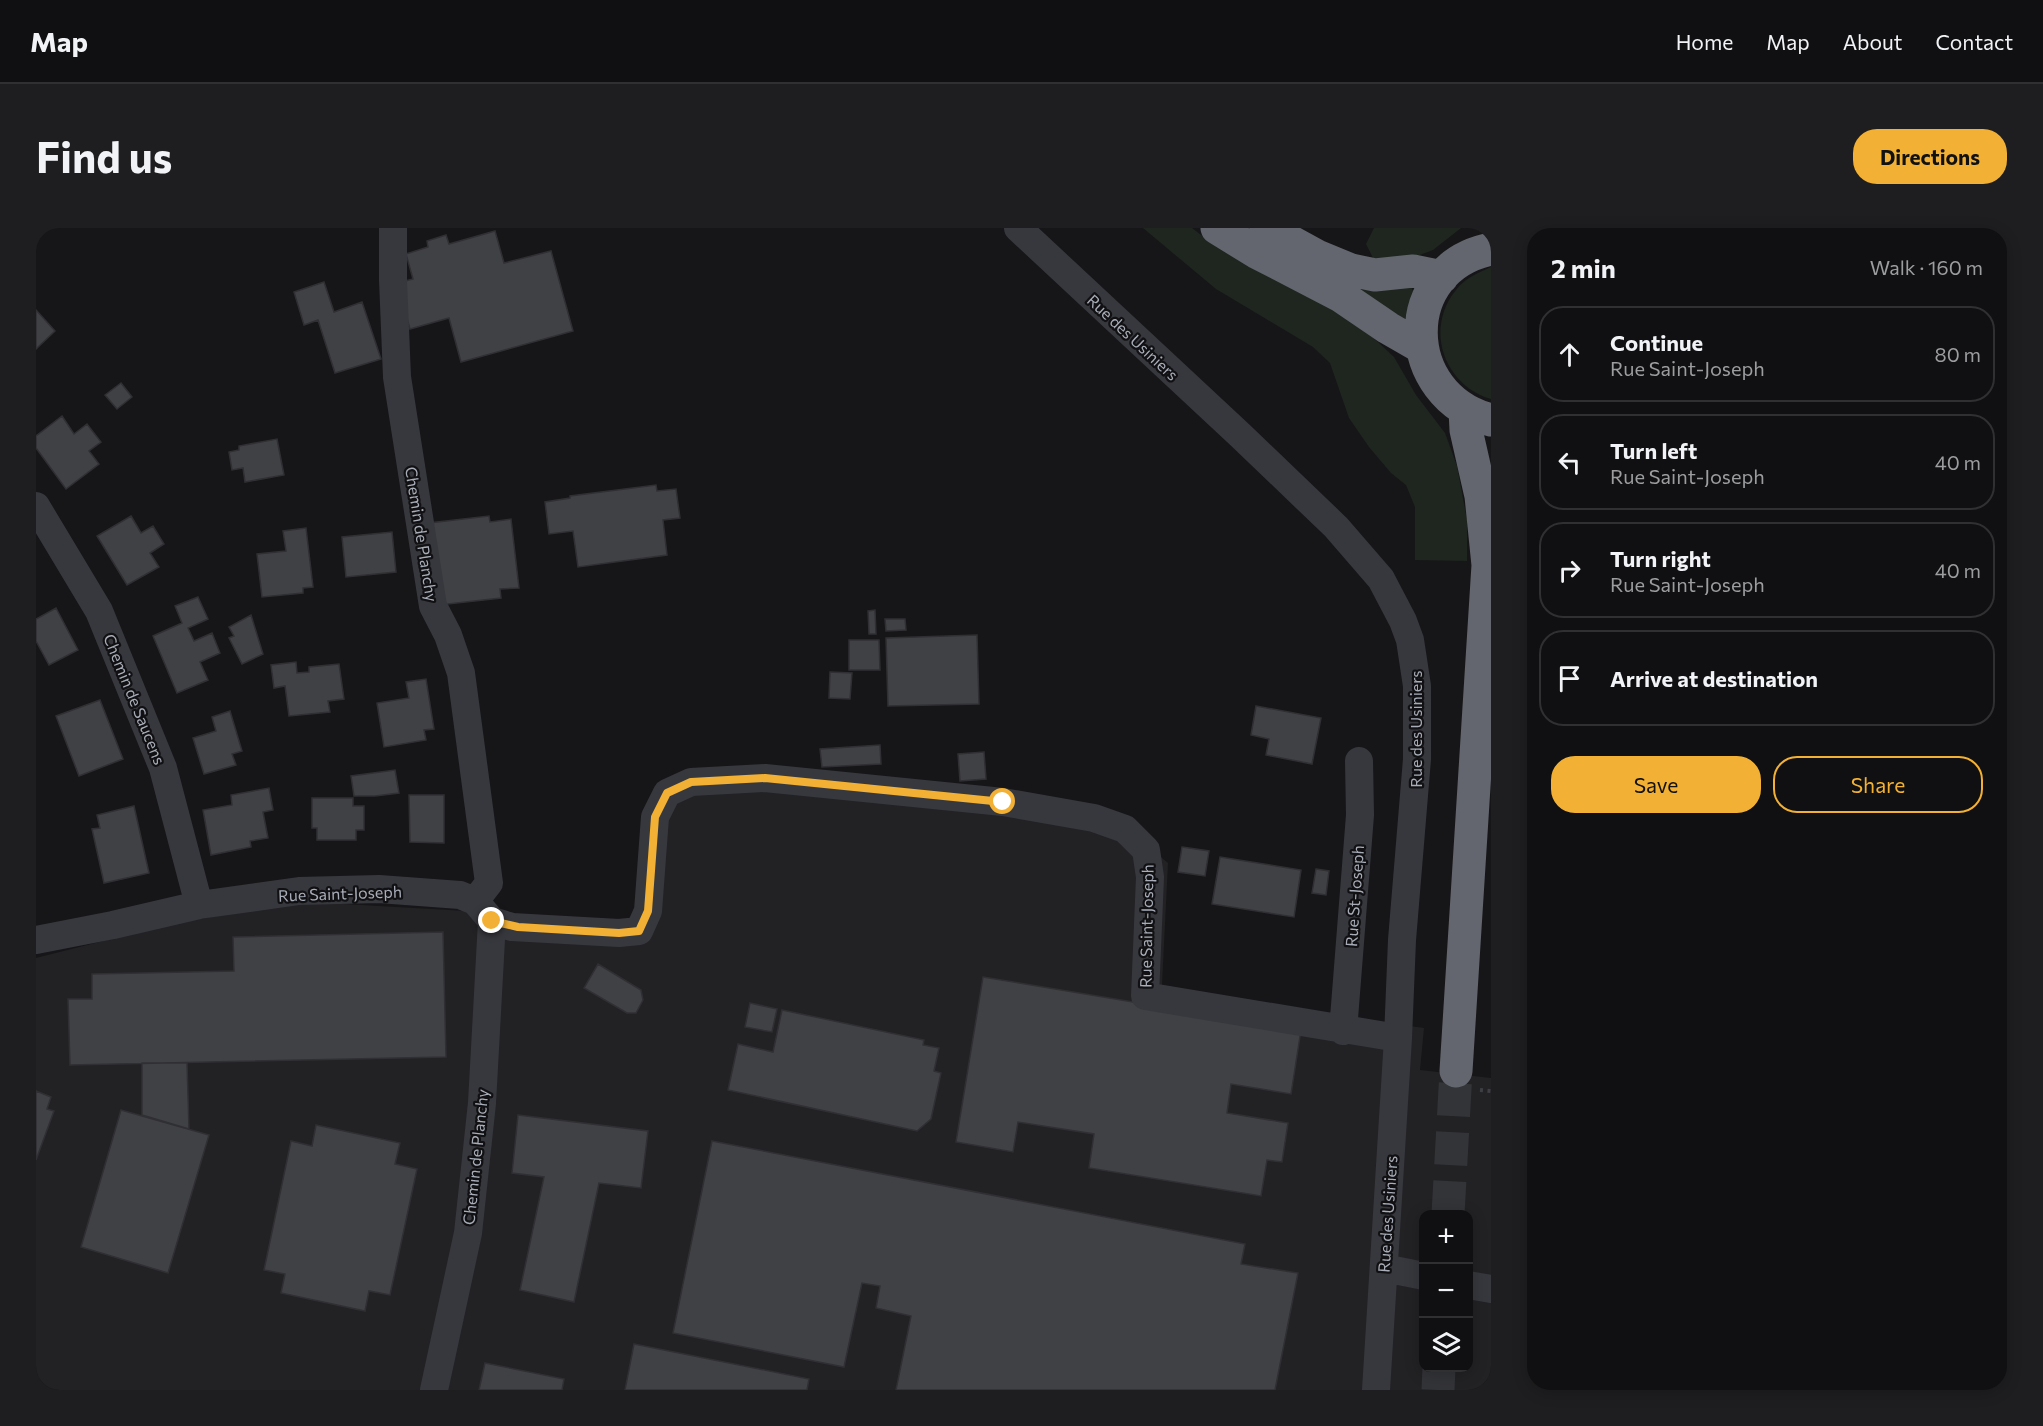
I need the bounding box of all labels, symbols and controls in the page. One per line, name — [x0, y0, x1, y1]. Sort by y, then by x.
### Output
text: Map — [30, 24, 88, 58]
text: Home — [1676, 29, 1733, 54]
text: Map — [1766, 29, 1810, 54]
text: About — [1843, 29, 1902, 54]
text: Contact — [1935, 29, 2013, 54]
button: Directions — [1853, 129, 2007, 184]
text: Find us — [36, 130, 172, 182]
text: 2 min — [1551, 252, 1616, 283]
text: Walk · 160 m — [1870, 255, 1983, 279]
street label: Rue des Usiniers — [1084, 290, 1182, 384]
text: Continue — [1610, 329, 1703, 356]
icon: ahead — [1553, 338, 1586, 371]
text: 80 m — [1935, 342, 1981, 366]
text: Rue Saint-Joseph — [1610, 356, 1765, 380]
text: Turn left — [1610, 437, 1697, 464]
icon: left — [1553, 446, 1586, 479]
text: 40 m — [1935, 450, 1981, 474]
text: Rue Saint-Joseph — [1610, 464, 1765, 488]
street label: Chemin de Planchy — [402, 465, 442, 603]
text: Turn right — [1610, 545, 1711, 572]
icon: right — [1553, 554, 1586, 587]
text: 40 m — [1935, 558, 1981, 582]
text: Rue Saint-Joseph — [1610, 572, 1765, 596]
street label: Chemin de Saucens — [100, 631, 170, 767]
icon: arrive — [1553, 662, 1586, 695]
text: Arrive at destination — [1610, 665, 1818, 692]
street label: Rue des Usiniers — [1406, 670, 1425, 788]
button: Save — [1551, 756, 1761, 813]
button: Share — [1773, 756, 1983, 813]
route start — [989, 788, 1015, 814]
street label: Rue St-Joseph — [1341, 844, 1367, 948]
street label: Rue Saint-Joseph — [1135, 864, 1157, 988]
street label: Rue Saint-Joseph — [278, 881, 402, 905]
route end — [478, 907, 504, 933]
street label: Chemin de Planchy — [458, 1088, 492, 1226]
street label: Rue des Usiniers — [1373, 1155, 1401, 1273]
map controls — [1419, 1210, 1473, 1372]
button: + — [1419, 1210, 1473, 1264]
button: − — [1419, 1264, 1473, 1318]
button: layers — [1419, 1318, 1473, 1372]

